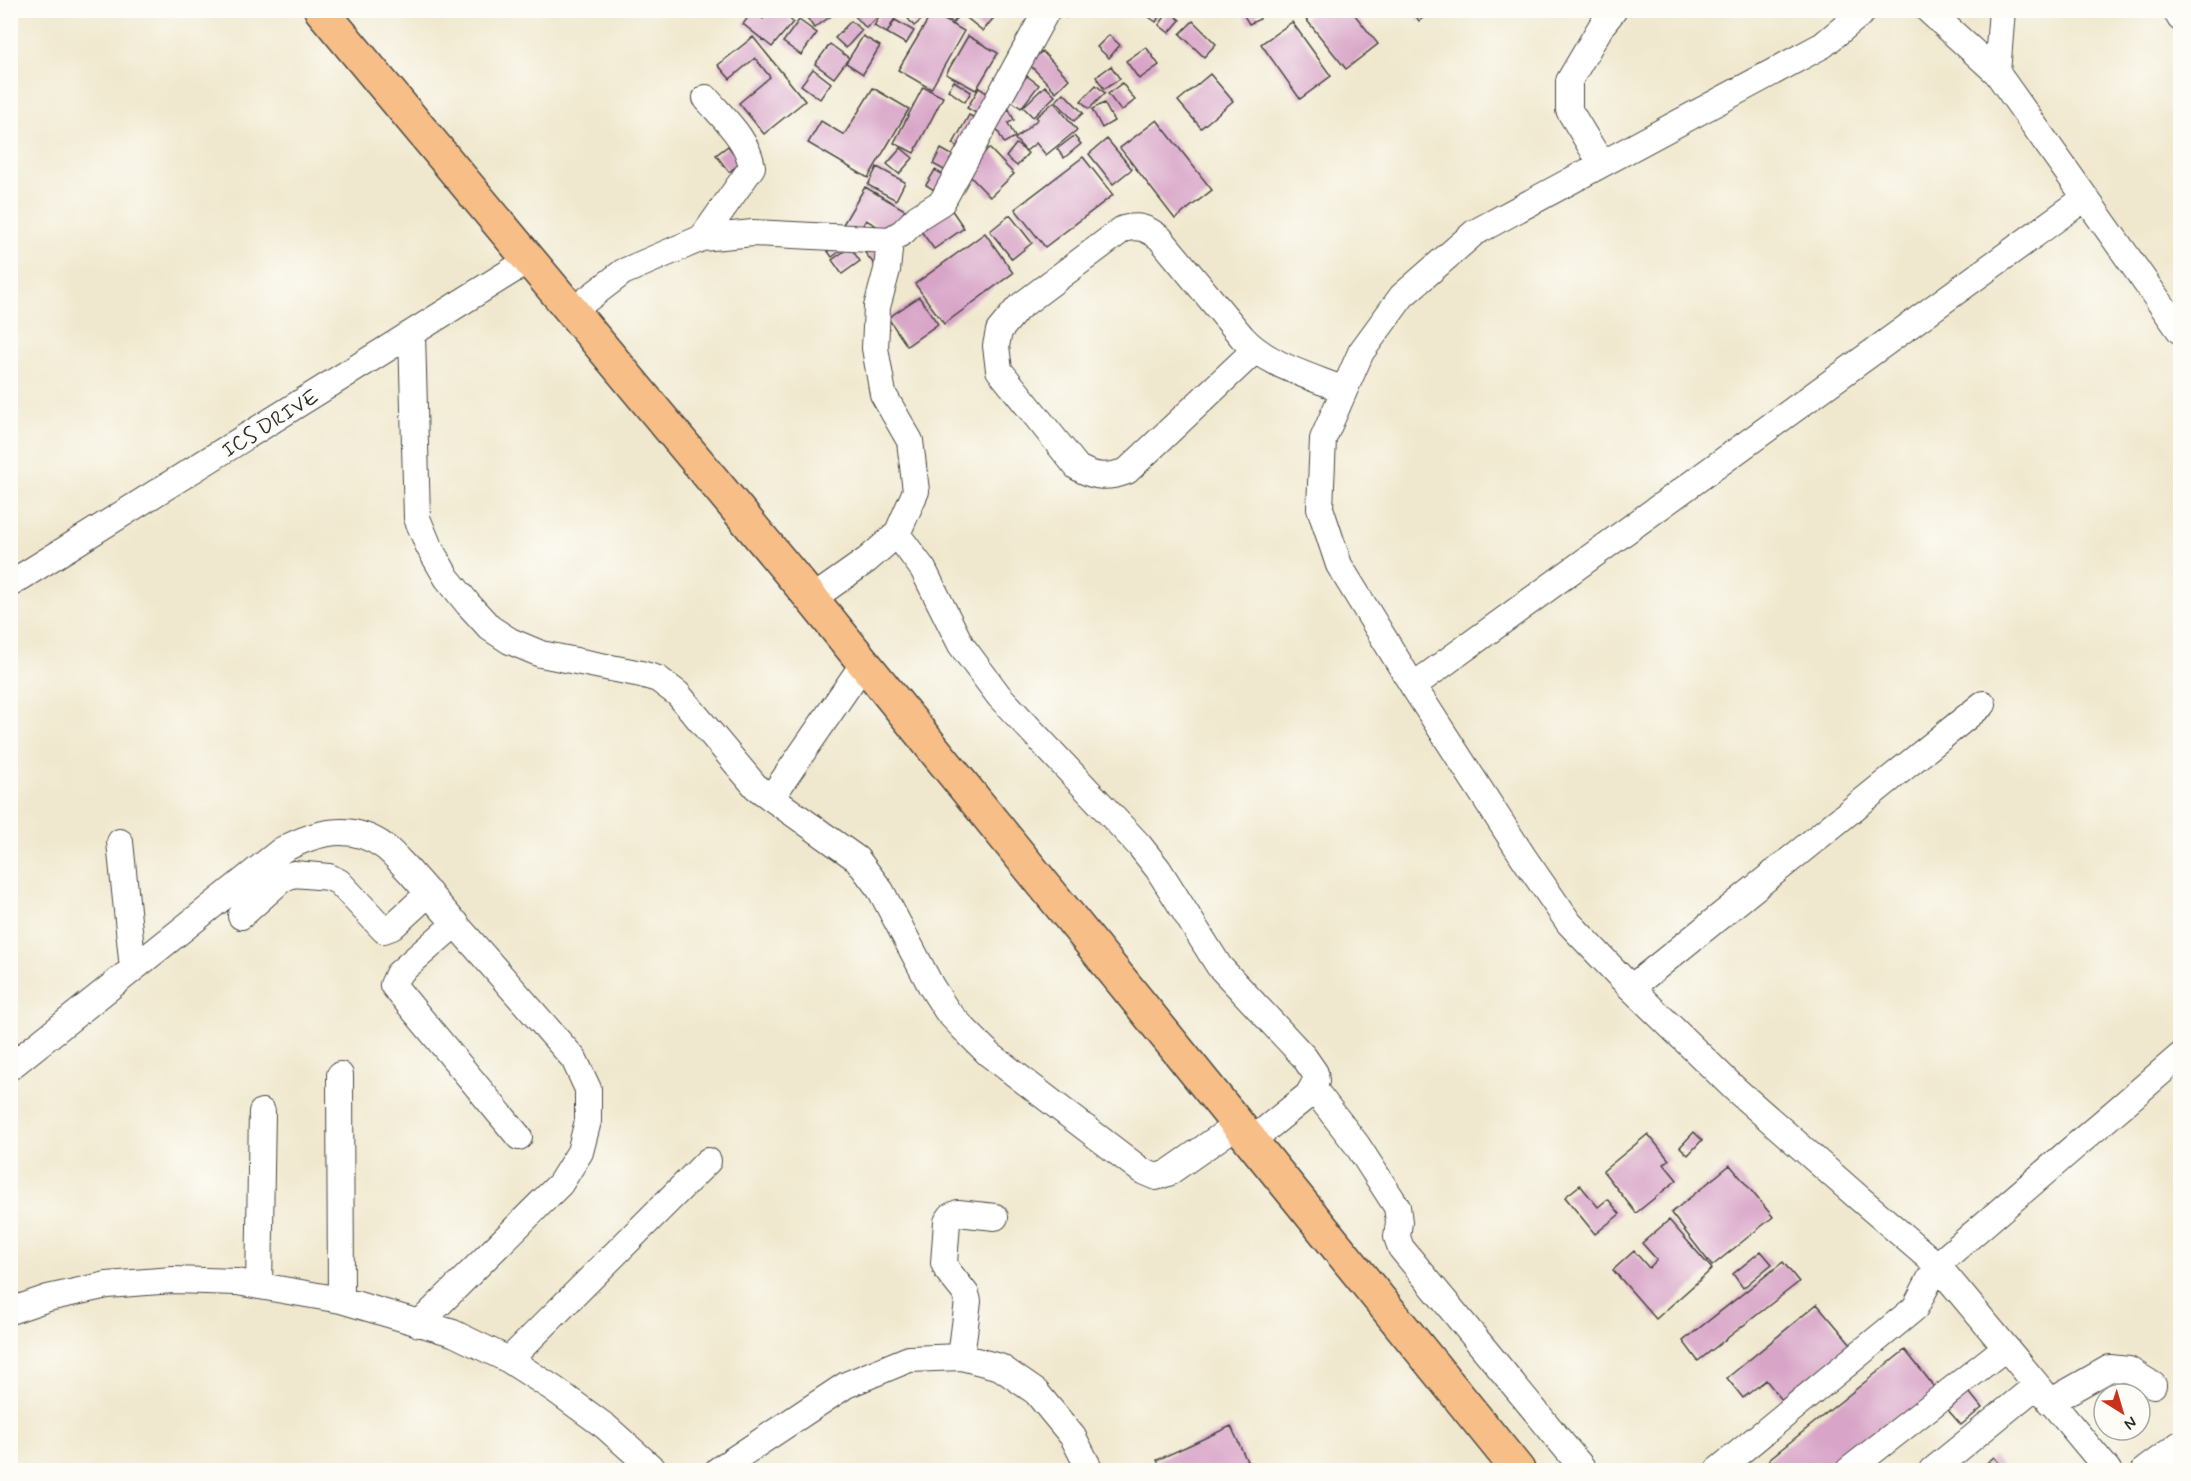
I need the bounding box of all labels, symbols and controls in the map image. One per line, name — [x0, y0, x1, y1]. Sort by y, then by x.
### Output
street label: ICS DRIVE — [217, 383, 324, 465]
north arrow — [2092, 1382, 2152, 1442]
text: N — [2120, 1411, 2141, 1434]

